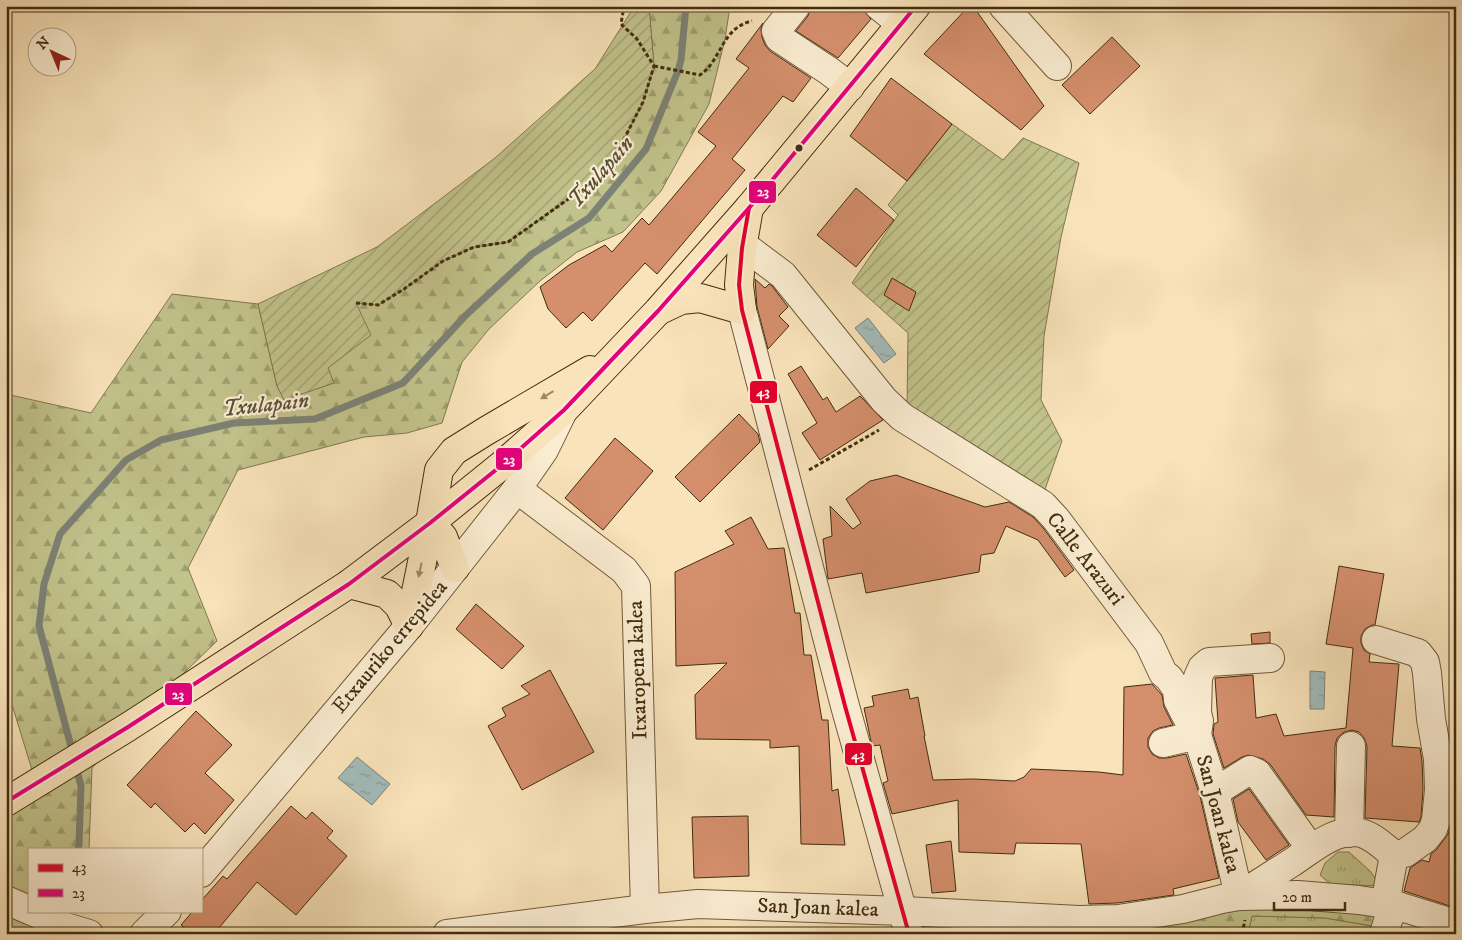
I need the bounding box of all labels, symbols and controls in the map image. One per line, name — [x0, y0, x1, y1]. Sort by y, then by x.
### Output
north arrow — [28, 28, 78, 78]
text: N — [33, 33, 54, 54]
water label: Txulapain — [563, 131, 639, 213]
unlabelled marker — [794, 143, 804, 153]
line badge: 23 — [748, 180, 777, 204]
text: 23 — [757, 183, 769, 201]
line badge: 43 — [749, 380, 778, 404]
text: 43 — [755, 383, 770, 401]
water label: Txulapain — [222, 387, 310, 423]
one-way arrow — [541, 391, 554, 400]
line badge: 23 — [495, 447, 523, 471]
text: 23 — [503, 451, 515, 469]
street label: Calle Arazuri — [1041, 507, 1129, 611]
one-way arrow — [416, 563, 424, 579]
street label: Etxauriko errepidea — [327, 575, 453, 719]
street label: Itxaropena kalea — [623, 600, 653, 740]
line badge: 23 — [164, 682, 193, 706]
text: 23 — [172, 686, 184, 704]
line badge: 43 — [844, 742, 873, 766]
text: 43 — [850, 746, 865, 764]
street label: San Joan kalea — [1190, 752, 1246, 876]
legend — [28, 848, 202, 912]
text: 43 — [72, 858, 86, 877]
scale bar — [1274, 880, 1346, 912]
text: 23 — [72, 884, 85, 903]
text: 20 m — [1282, 888, 1312, 907]
street label: San Joan kalea — [757, 893, 879, 923]

